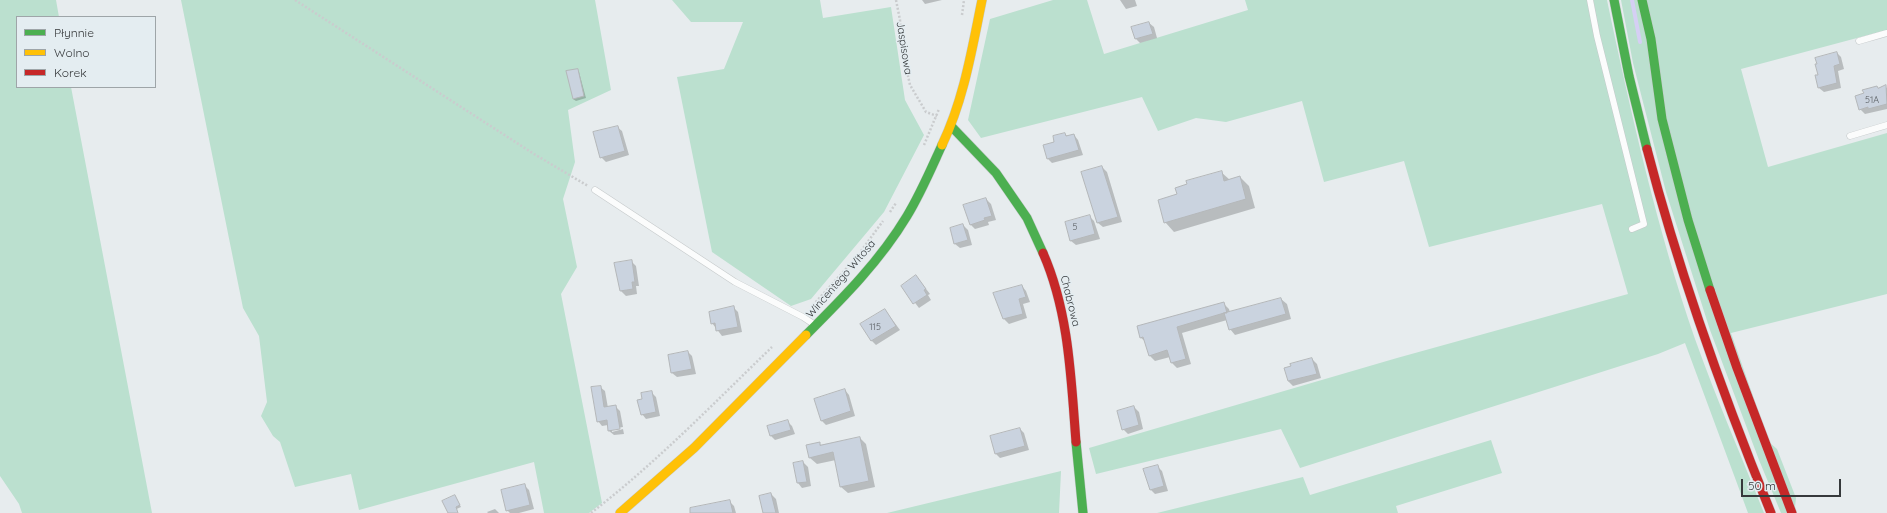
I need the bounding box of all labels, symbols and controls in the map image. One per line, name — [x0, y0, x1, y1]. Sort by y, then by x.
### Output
legend — [16, 16, 156, 88]
street label: Jaspisowa — [893, 20, 915, 76]
text: Płynnie — [54, 25, 94, 40]
text: Wolno — [54, 45, 90, 60]
text: Korek — [54, 65, 87, 80]
house number: 51A — [1865, 95, 1879, 105]
house number: 5 — [1073, 222, 1077, 232]
street label: Wincentego Witosa — [804, 237, 878, 321]
street label: Chabrowa — [1057, 274, 1083, 328]
house number: 115 — [869, 322, 881, 332]
scale bar — [1743, 471, 1843, 497]
text: 50 m — [1748, 478, 1776, 493]

